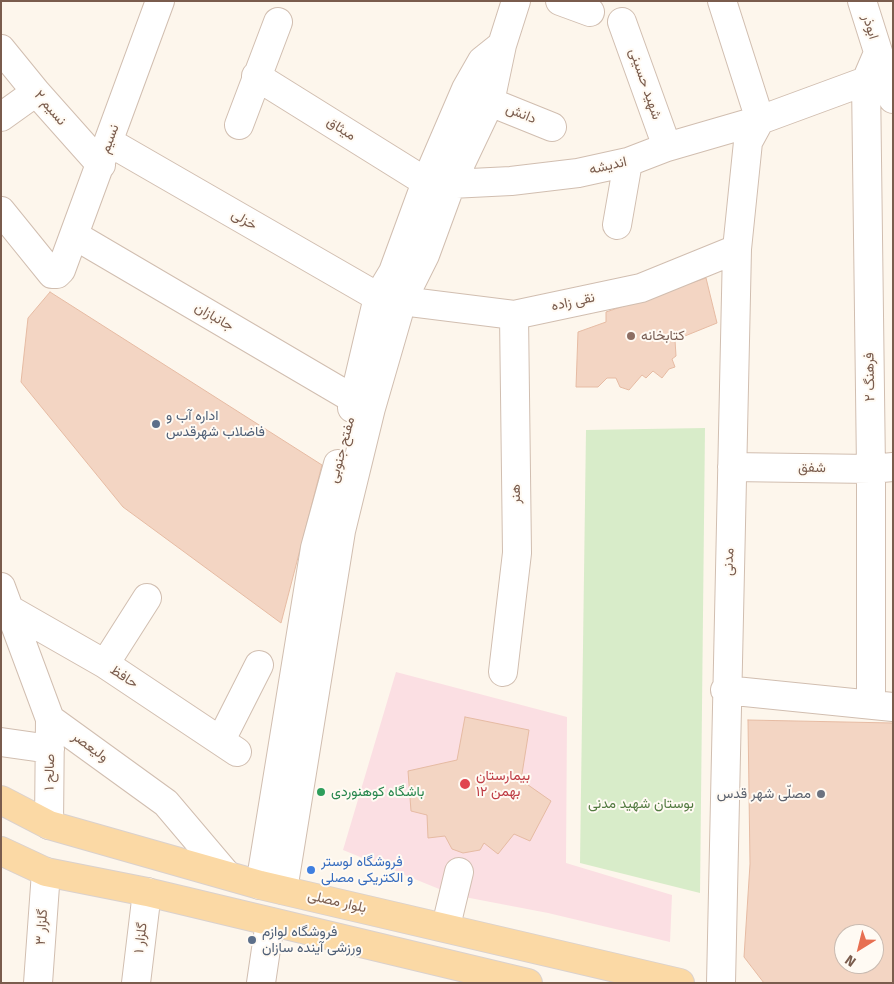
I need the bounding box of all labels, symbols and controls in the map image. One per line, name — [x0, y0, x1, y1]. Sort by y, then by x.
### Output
street label: ابوذر — [858, 13, 882, 41]
street label: شهید حسینی — [625, 46, 665, 122]
street label: نسیم ۲ — [30, 87, 70, 129]
street label: دانش — [503, 100, 539, 128]
street label: میثاق — [323, 114, 359, 144]
street label: نسیم — [97, 122, 123, 156]
street label: اندیشه — [588, 154, 628, 178]
street label: خزلی — [228, 206, 260, 234]
street label: نقی زاده — [550, 289, 596, 315]
street label: جانبازان — [192, 299, 236, 335]
place label: کتابخانه — [641, 328, 685, 344]
marker: کتابخانه — [625, 330, 637, 342]
street label: فرهنگ ۲ — [861, 352, 879, 402]
place label: اداره آب و فاضلاب شهرقدس — [166, 408, 265, 441]
street label: مفتح جنوبی — [325, 415, 359, 485]
marker: اداره آب و فاضلاب شهرقدس — [150, 418, 162, 430]
street label: شفق — [798, 459, 826, 477]
street label: هنر — [507, 484, 525, 504]
street label: مدنی — [720, 548, 738, 576]
street label: حافظ — [107, 662, 141, 692]
street label: ولیعصر — [69, 728, 111, 766]
street label: صالح ۱ — [41, 753, 59, 791]
place label: بیمارستان ۱۲ بهمن — [476, 768, 530, 800]
marker: بیمارستان ۱۲ بهمن — [458, 777, 472, 791]
place label: باشگاه کوهنوردی — [331, 784, 424, 800]
marker: باشگاه کوهنوردی — [315, 786, 327, 798]
place label: مصلّی شهر قدس — [717, 786, 811, 802]
marker: مصلّی شهر قدس — [815, 788, 827, 800]
park label: بوستان شهید مدنی — [588, 796, 694, 812]
place label: فروشگاه لوستر و الکتریکی مصلی — [321, 854, 413, 886]
marker: فروشگاه لوستر و الکتریکی مصلی — [305, 864, 317, 876]
street label: بلوار مصلی — [306, 887, 368, 917]
street label: گلزار ۳ — [32, 908, 52, 946]
street label: گلزار ۱ — [131, 922, 151, 954]
place label: فروشگاه لوازم ورزشی آینده سازان — [262, 924, 362, 956]
north arrow — [834, 924, 884, 974]
marker: فروشگاه لوازم ورزشی آینده سازان — [246, 934, 258, 946]
text: N — [842, 951, 859, 970]

